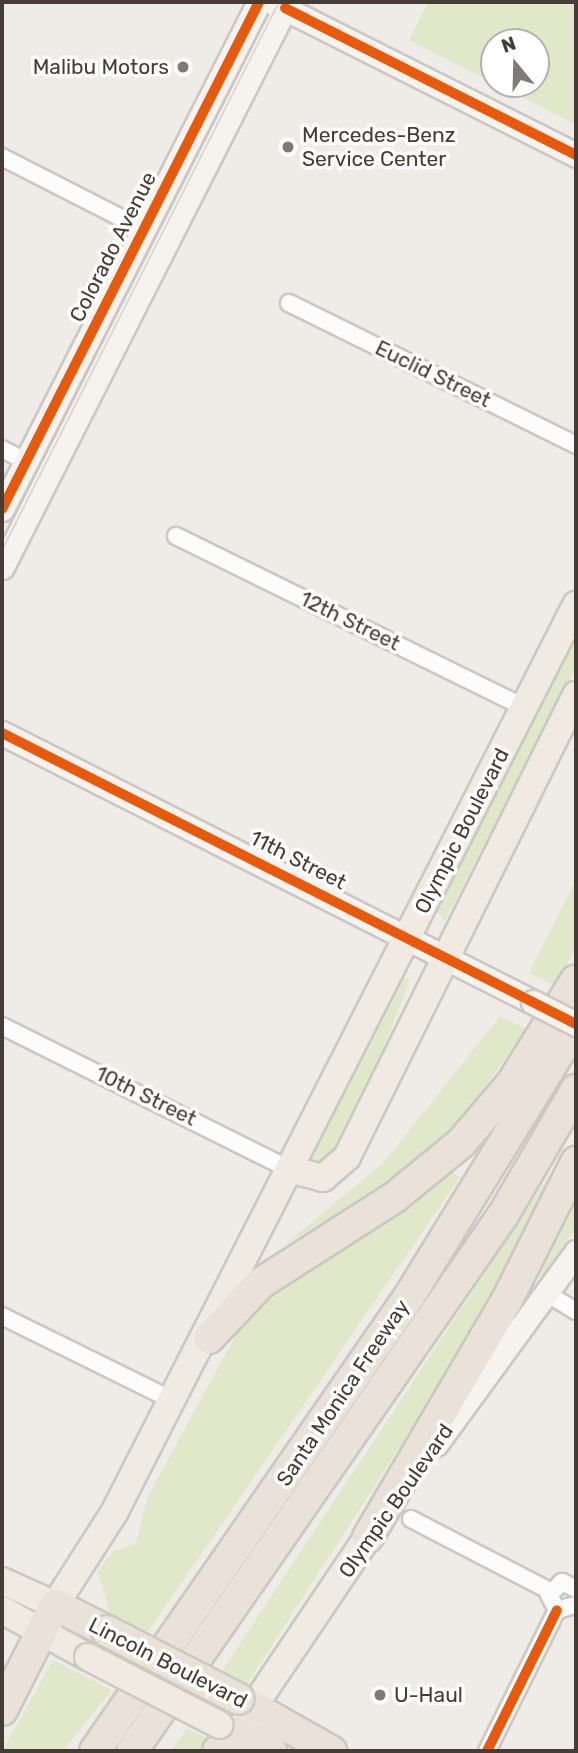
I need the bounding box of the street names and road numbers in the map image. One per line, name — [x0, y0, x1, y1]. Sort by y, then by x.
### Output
street label: Colorado Avenue — [64, 167, 162, 327]
street label: Euclid Street — [371, 335, 495, 413]
street label: 12th Street — [296, 586, 404, 656]
street label: Olympic Boulevard — [409, 744, 515, 918]
street label: 11th Street — [246, 825, 350, 895]
street label: 10th Street — [91, 1061, 201, 1131]
street label: Santa Monica Freeway — [271, 1295, 415, 1491]
street label: Olympic Boulevard — [333, 1419, 459, 1583]
street label: Lincoln Boulevard — [85, 1612, 251, 1714]

